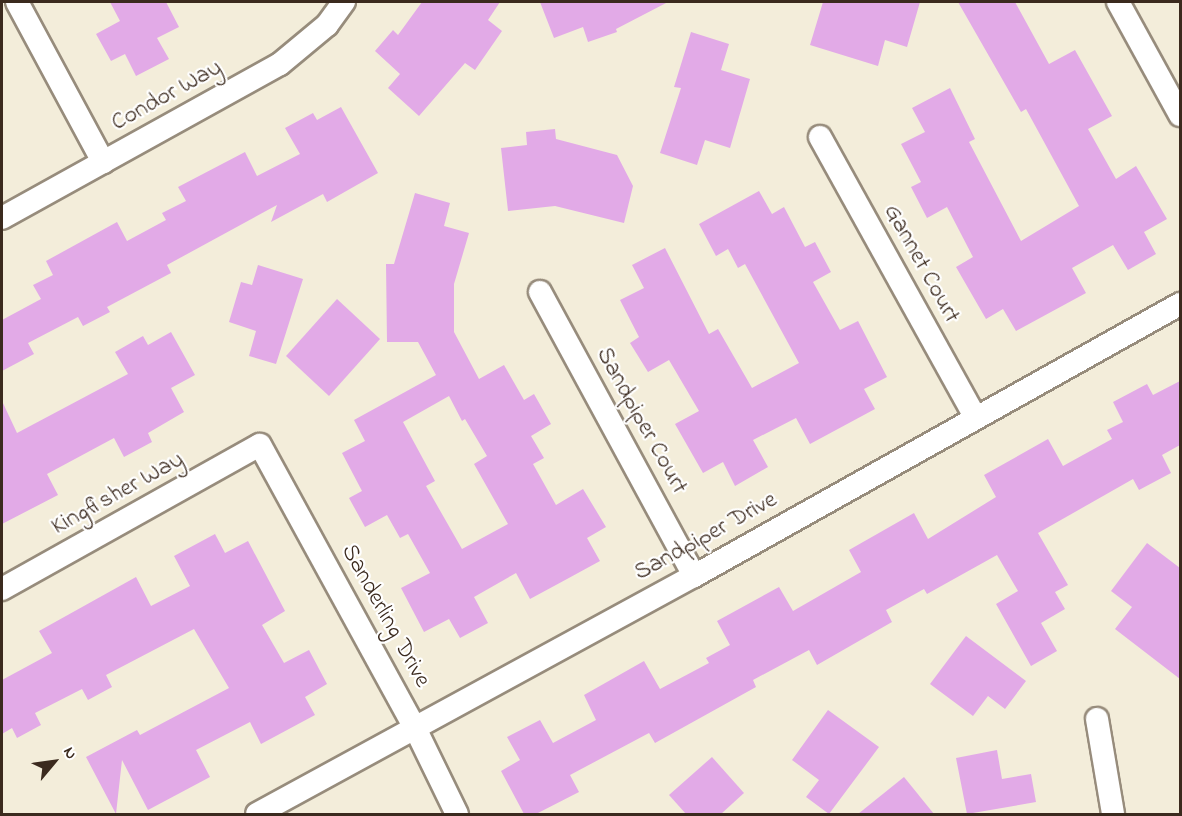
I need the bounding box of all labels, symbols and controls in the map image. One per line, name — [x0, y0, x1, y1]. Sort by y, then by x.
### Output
street label: Condor Way — [107, 54, 227, 138]
street label: Gannet Court — [877, 200, 965, 328]
street label: Sandpiper Court — [589, 343, 693, 499]
street label: Kingfisher Way — [47, 446, 189, 542]
street label: Sandpiper Drive — [630, 486, 782, 588]
street label: Sanderling Drive — [334, 539, 436, 693]
north arrow — [24, 732, 84, 792]
text: N — [57, 743, 83, 764]

